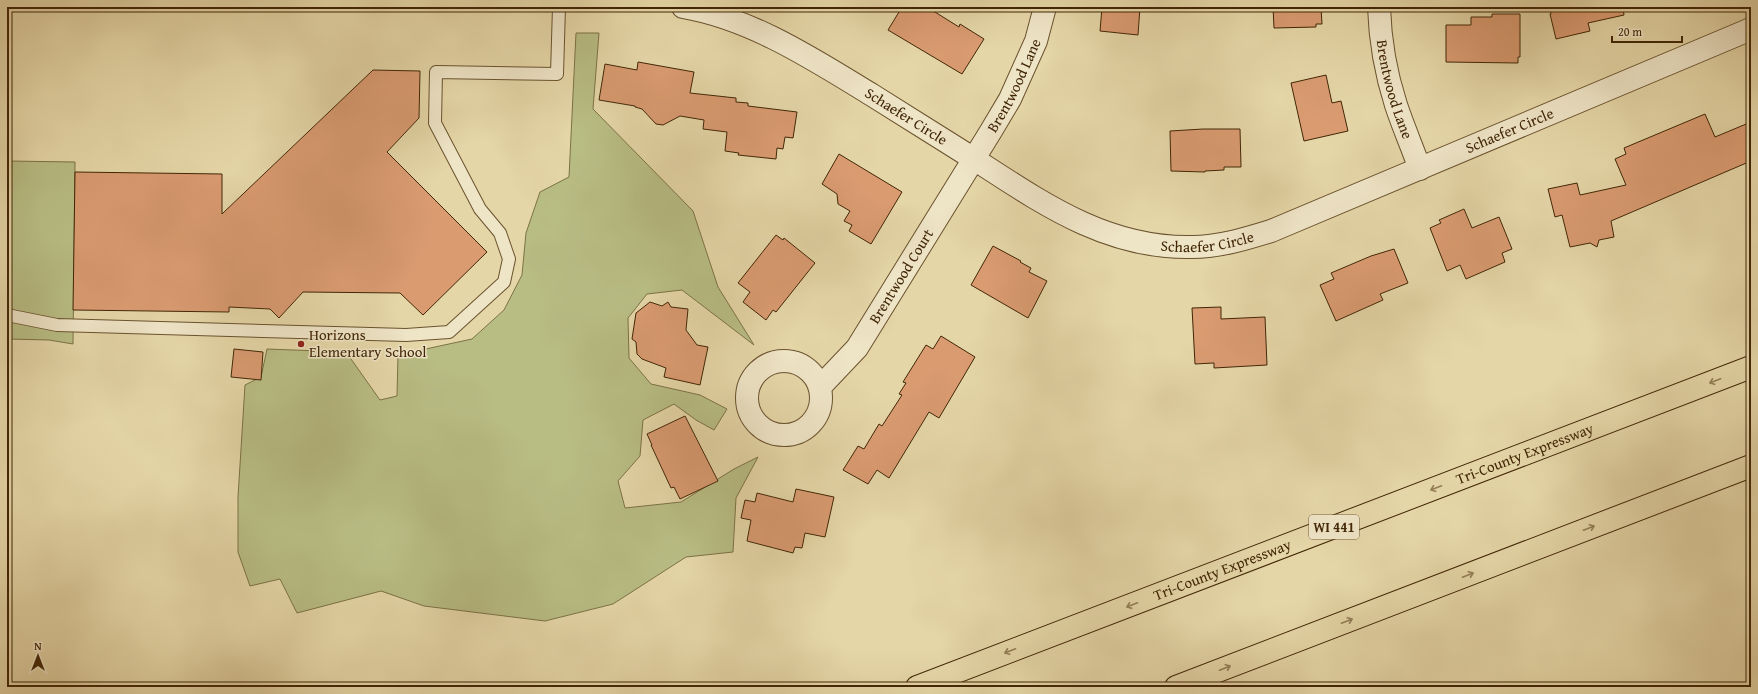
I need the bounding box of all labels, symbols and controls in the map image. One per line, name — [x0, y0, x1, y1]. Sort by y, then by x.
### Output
scale bar — [1612, 18, 1682, 44]
text: 20 m — [1618, 23, 1642, 40]
street label: Brentwood Lane — [982, 35, 1046, 136]
street label: Brentwood Lane — [1372, 38, 1418, 142]
street label: Schaefer Circle — [861, 82, 952, 150]
street label: Schaefer Circle — [1462, 102, 1557, 158]
street label: Brentwood Court — [864, 224, 938, 327]
street label: Schaefer Circle — [1160, 226, 1256, 257]
place label: Horizons Elementary School — [309, 324, 427, 362]
marker: Horizons Elementary School — [296, 339, 306, 349]
one-way arrow — [1709, 378, 1721, 386]
street label: Tri-County Expressway — [1453, 417, 1597, 489]
one-way arrow — [1431, 485, 1443, 493]
road number: WI 441 — [1309, 515, 1359, 539]
one-way arrow — [1583, 524, 1595, 532]
street label: Tri-County Expressway — [1150, 533, 1294, 605]
one-way arrow — [1461, 570, 1473, 578]
one-way arrow — [1126, 601, 1138, 609]
one-way arrow — [1340, 617, 1352, 625]
north arrow — [18, 636, 58, 676]
text: N — [34, 638, 42, 654]
one-way arrow — [1005, 648, 1017, 656]
one-way arrow — [1219, 664, 1231, 672]

